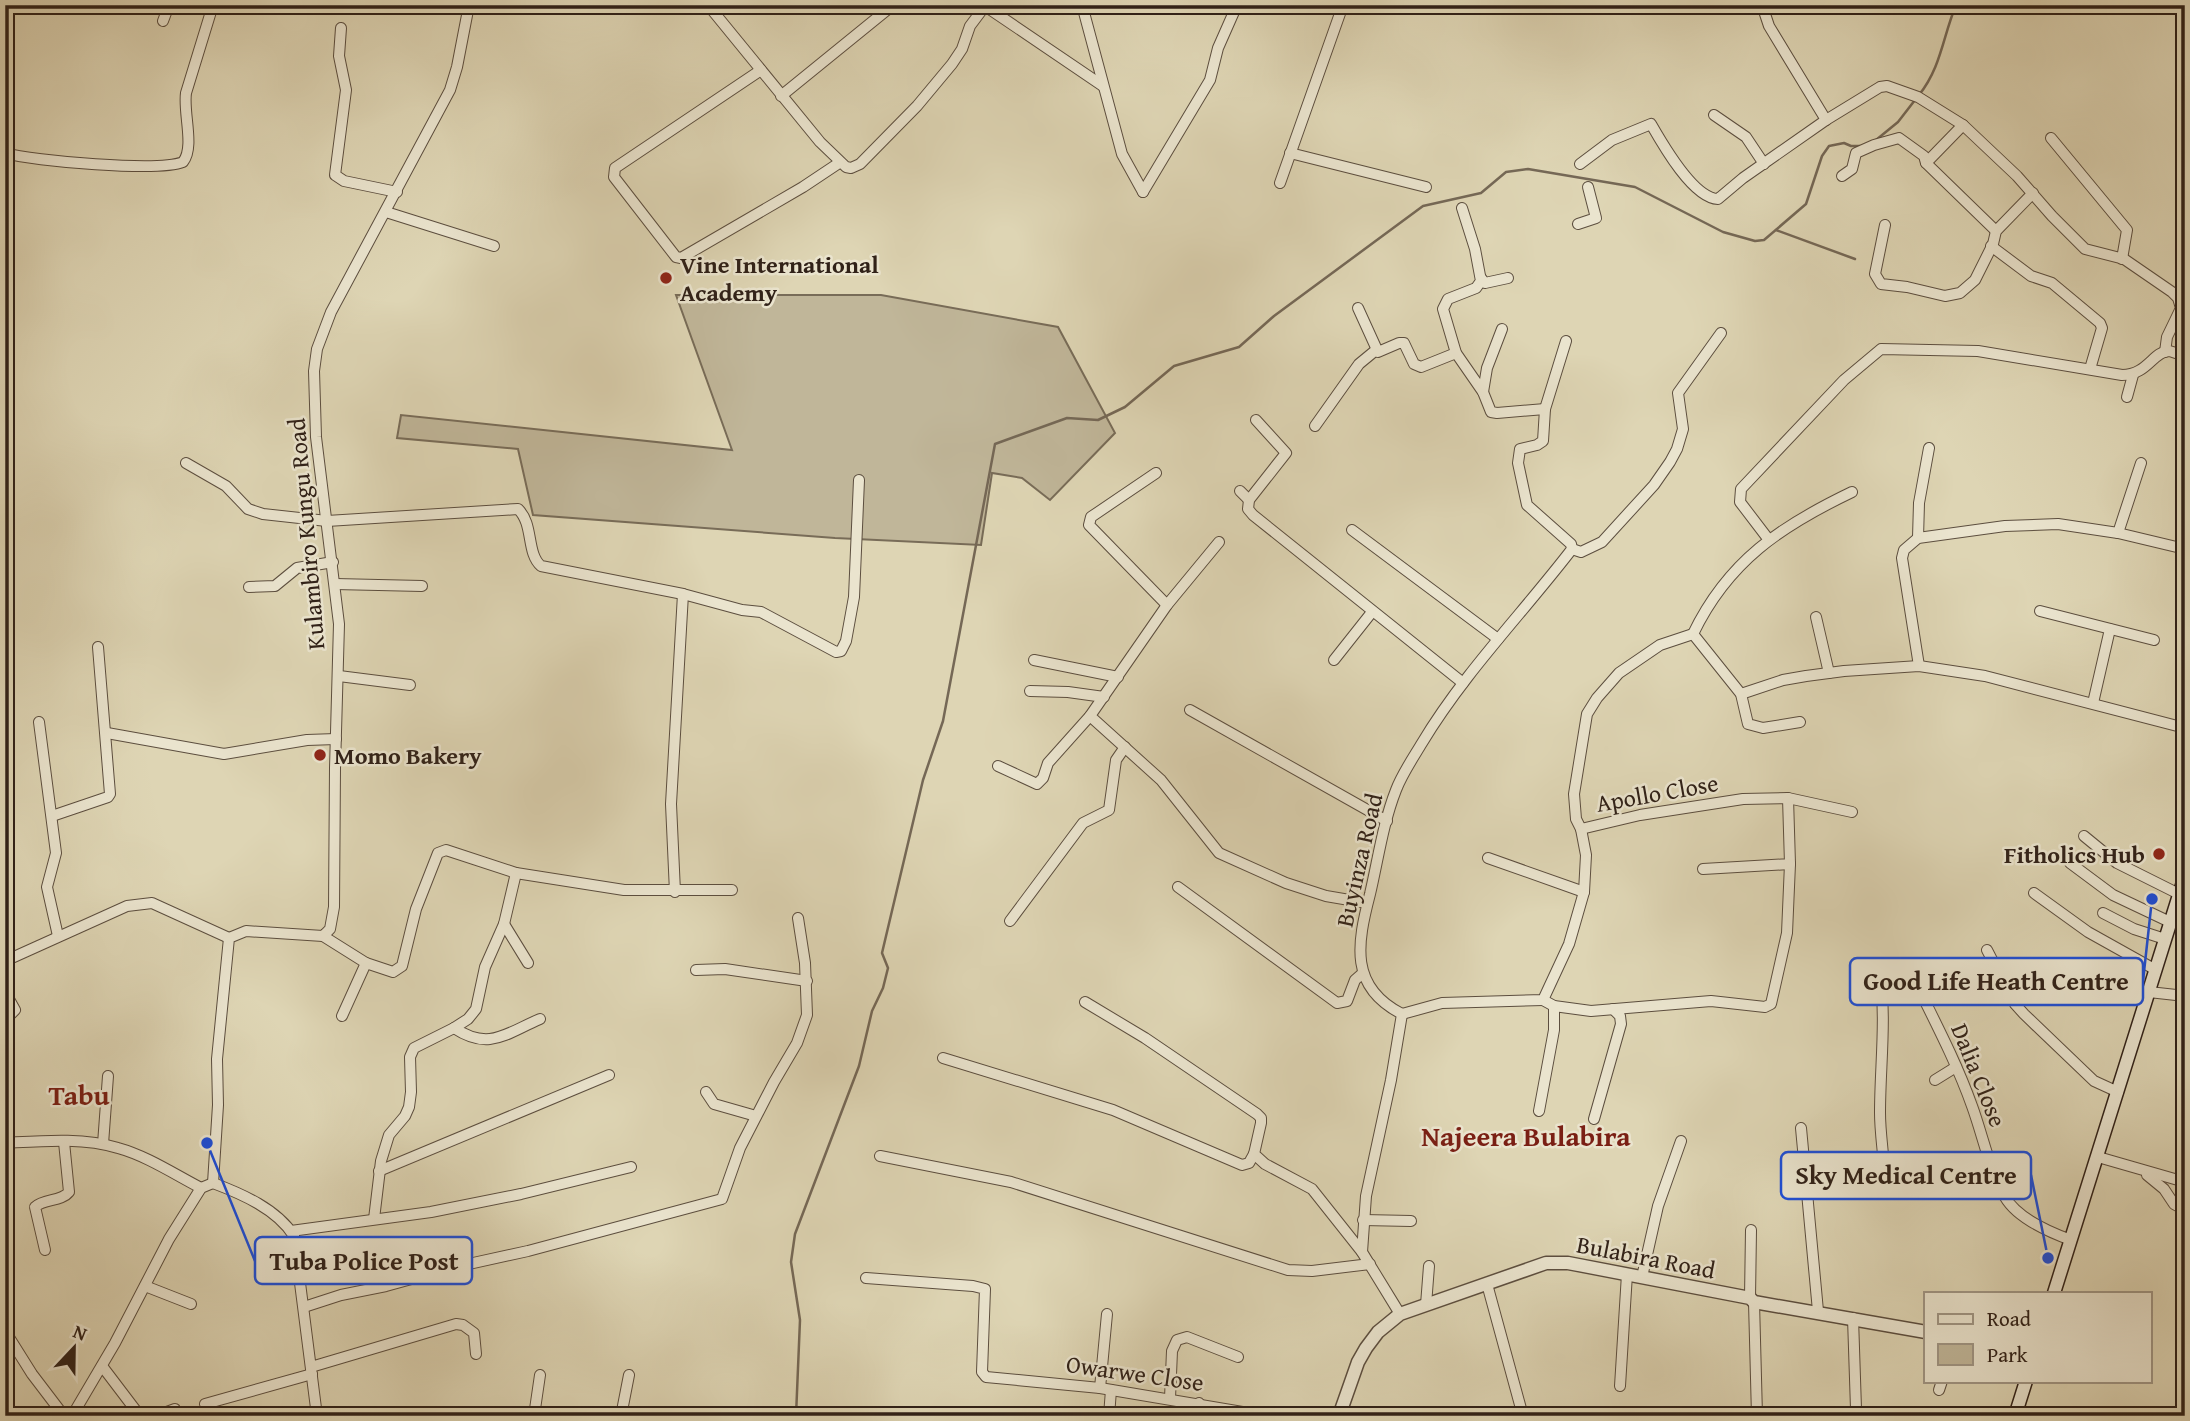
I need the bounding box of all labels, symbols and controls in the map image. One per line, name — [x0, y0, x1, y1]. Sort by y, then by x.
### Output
place label: Vine International Academy — [680, 247, 879, 310]
marker: Vine International Academy — [658, 270, 674, 286]
street label: Kulambiro Kungu Road — [278, 417, 334, 651]
place label: Momo Bakery — [334, 738, 482, 773]
marker: Momo Bakery — [312, 747, 328, 763]
street label: Apollo Close — [1593, 765, 1721, 821]
street label: Buyinza Road — [1327, 790, 1391, 930]
place label: Fitholics Hub — [2004, 837, 2145, 872]
marker: Fitholics Hub — [2151, 846, 2167, 862]
callout: Good Life Heath Centre — [1850, 958, 2143, 1005]
text: Good Life Heath Centre — [1863, 961, 2129, 1000]
street label: Dalia Close — [1942, 1018, 2016, 1132]
district label: Tabu — [48, 1074, 110, 1115]
district label: Najeera Bulabira — [1421, 1115, 1631, 1156]
callout: Sky Medical Centre — [1781, 1152, 2031, 1199]
text: Sky Medical Centre — [1795, 1155, 2017, 1194]
street label: Bulabira Road — [1574, 1226, 1718, 1288]
callout: Tuba Police Post — [255, 1237, 472, 1284]
text: Tuba Police Post — [269, 1241, 459, 1280]
legend — [1924, 1292, 2152, 1382]
text: Road — [1987, 1303, 2032, 1334]
north arrow — [38, 1312, 108, 1382]
text: N — [69, 1317, 92, 1348]
text: Park — [1987, 1339, 2028, 1370]
street label: Owarwe Close — [1064, 1346, 1206, 1400]

